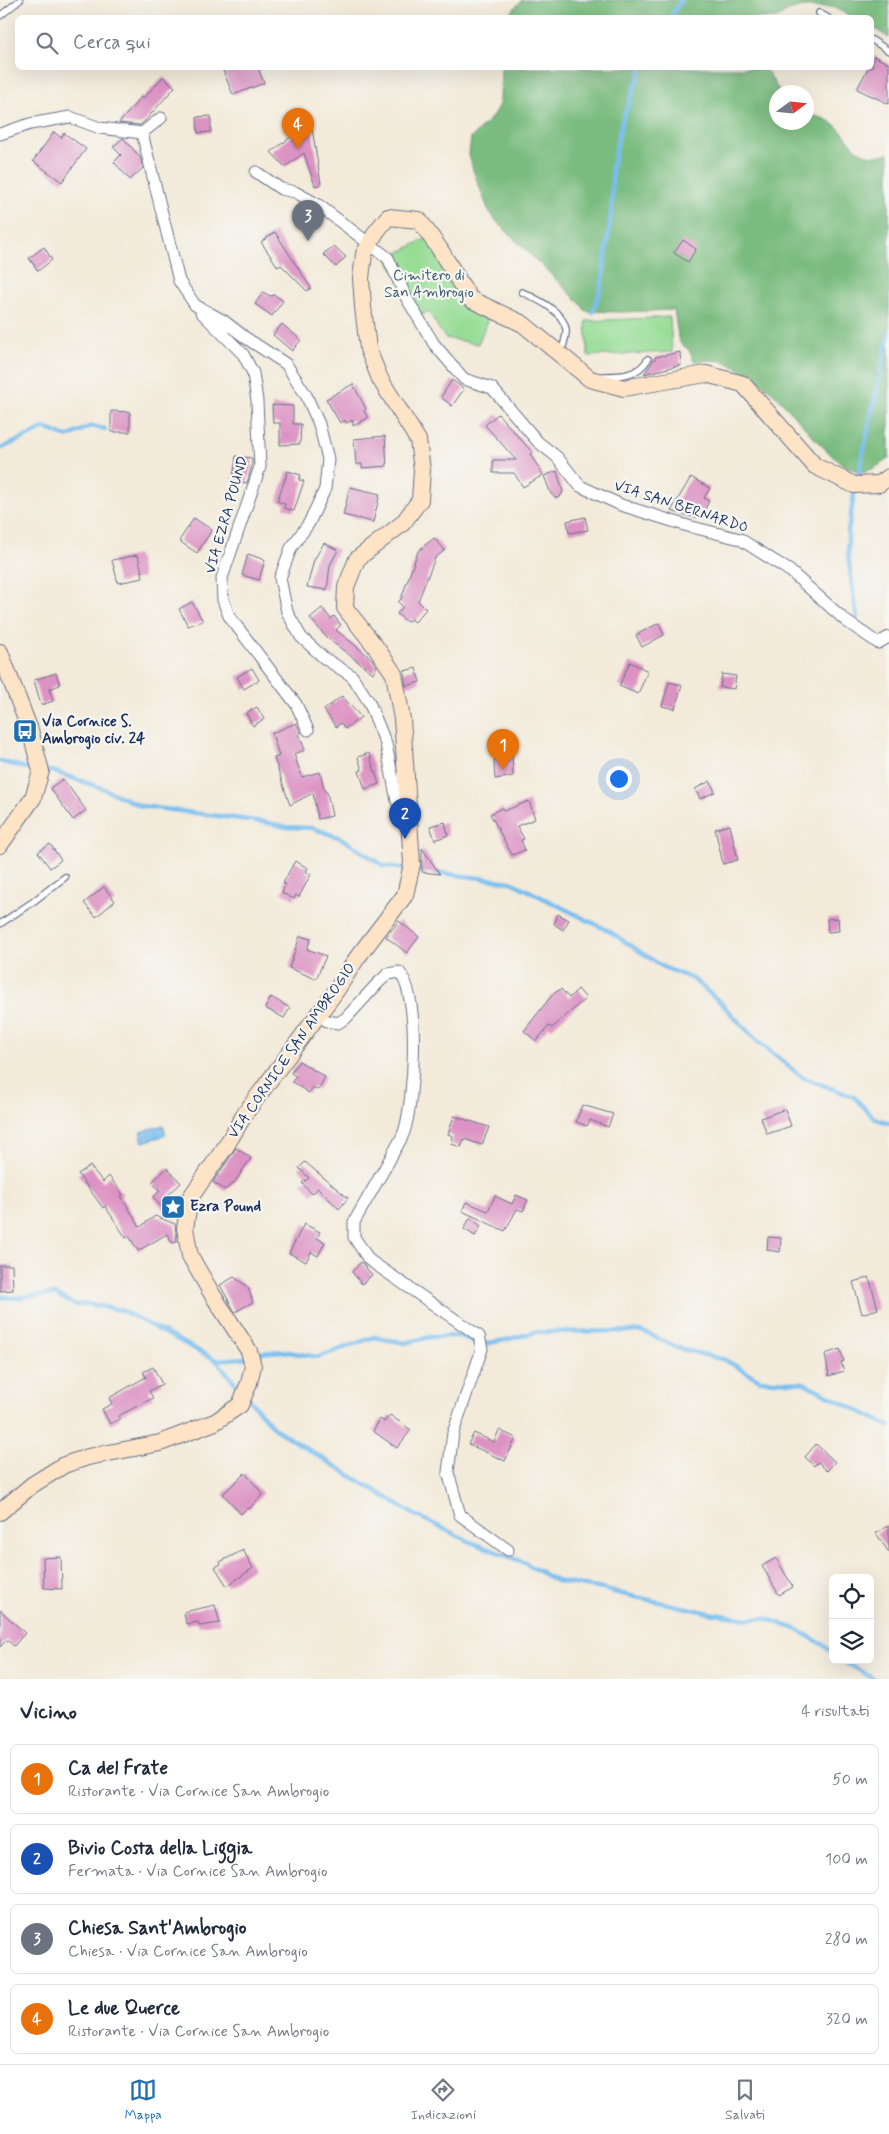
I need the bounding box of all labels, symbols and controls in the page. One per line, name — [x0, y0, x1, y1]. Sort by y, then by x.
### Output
search box — [15, 15, 874, 70]
icon: search — [33, 29, 61, 57]
text: Cerca qui — [73, 30, 151, 55]
north arrow — [769, 85, 814, 130]
pin: 4 — [282, 108, 314, 149]
pin: 3 — [292, 200, 324, 241]
park label: Cimitero di San Ambrogio — [384, 266, 474, 303]
street label: VIA EZRA POUND — [201, 454, 253, 576]
street label: VIA SAN BERNARDO — [611, 476, 751, 538]
place label: Via Cornice S. Ambrogio civ. 24 — [42, 712, 146, 750]
bus stop icon: Via Cornice S. Ambrogio civ. 24 — [12, 718, 38, 744]
pin: 1 — [487, 729, 519, 770]
your location — [606, 766, 632, 792]
pin: 2 — [389, 798, 421, 839]
street label: VIA CORNICE SAN AMBROGIO — [224, 959, 360, 1143]
place icon: Ezra Pound — [160, 1194, 186, 1220]
place label: Ezra Pound — [190, 1197, 262, 1217]
map controls — [829, 1574, 874, 1664]
button: locate — [829, 1574, 874, 1619]
button: layers — [829, 1619, 874, 1664]
text: Vicino — [20, 1698, 77, 1726]
text: 4 risultati — [801, 1701, 869, 1722]
text: Ca del Frate — [68, 1756, 168, 1781]
text: 1 — [33, 1769, 41, 1790]
text: 50 m — [832, 1769, 868, 1790]
text: Ristorante · Via Cornice San Ambrogio — [68, 1781, 329, 1802]
text: Bivio Costa della Liggia — [68, 1836, 252, 1861]
text: 2 — [33, 1849, 41, 1870]
text: 100 m — [825, 1849, 868, 1870]
text: Fermata · Via Cornice San Ambrogio — [68, 1861, 327, 1882]
text: Chiesa Sant'Ambrogio — [68, 1916, 246, 1941]
text: 3 — [33, 1929, 41, 1950]
text: 280 m — [825, 1929, 868, 1950]
text: Chiesa · Via Cornice San Ambrogio — [68, 1941, 308, 1962]
text: Le due Querce — [68, 1996, 180, 2021]
text: 4 — [32, 2009, 42, 2030]
text: 320 m — [826, 2009, 868, 2030]
text: Ristorante · Via Cornice San Ambrogio — [68, 2021, 329, 2042]
tab: Mappa — [124, 2076, 162, 2124]
tab: Indicazioni — [411, 2076, 476, 2124]
tab: Salvati — [725, 2076, 765, 2124]

